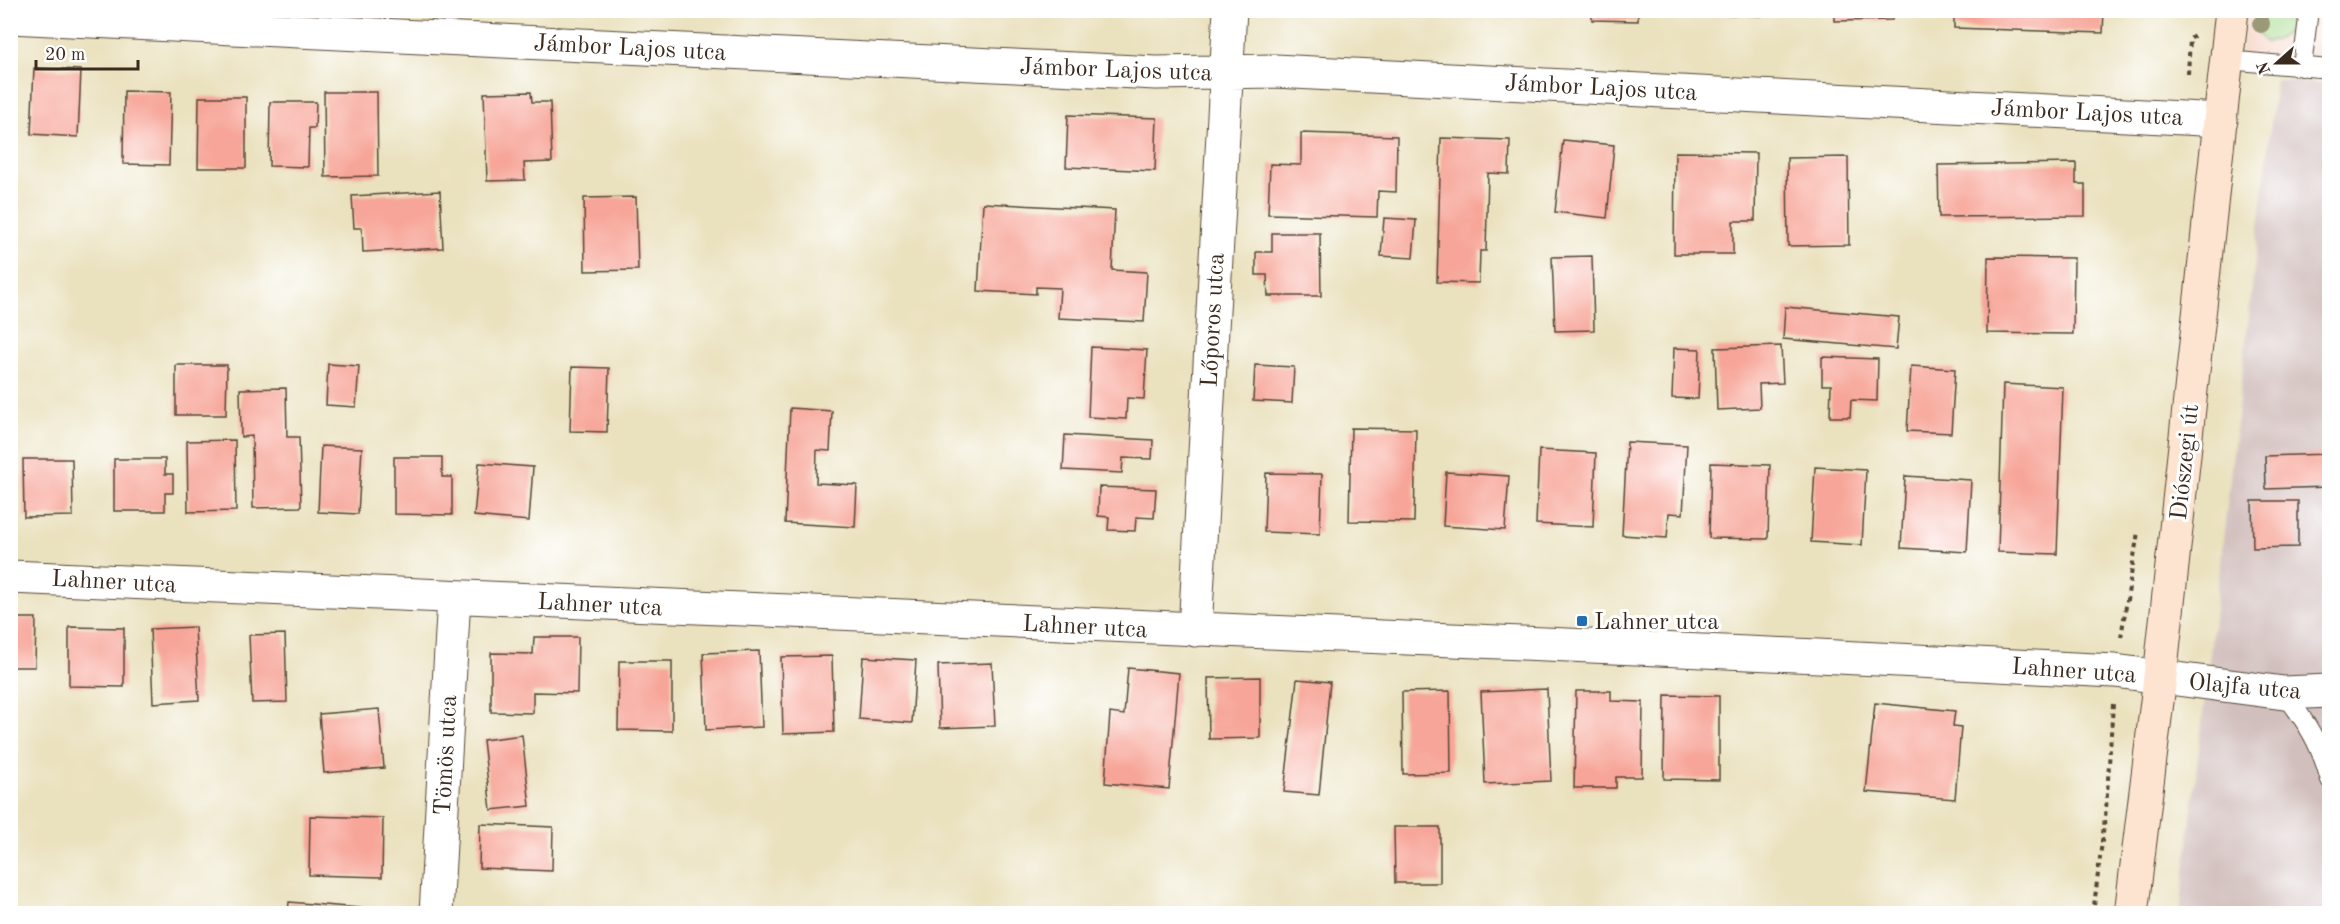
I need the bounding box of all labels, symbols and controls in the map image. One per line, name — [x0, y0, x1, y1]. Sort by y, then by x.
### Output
street label: Jámbor Lajos utca — [533, 32, 727, 66]
scale bar — [36, 33, 138, 71]
north arrow — [2247, 33, 2307, 93]
text: 20 m — [45, 46, 85, 64]
street label: Jámbor Lajos utca — [1019, 56, 1213, 86]
text: N — [2255, 58, 2275, 76]
street label: Jámbor Lajos utca — [1504, 72, 1698, 106]
street label: Jámbor Lajos utca — [1990, 97, 2184, 131]
street label: Lőporos utca — [1198, 252, 1230, 388]
street label: Diószegi út — [2168, 403, 2204, 521]
street label: Lahner utca — [51, 568, 177, 598]
street label: Lahner utca — [537, 591, 663, 621]
place label: Lahner utca — [1594, 611, 1719, 635]
street label: Lahner utca — [1022, 613, 1148, 643]
marker: Lahner utca — [1575, 614, 1589, 628]
street label: Lahner utca — [2011, 656, 2137, 688]
street label: Olajfa utca — [2188, 671, 2302, 705]
street label: Tömös utca — [432, 694, 462, 816]

